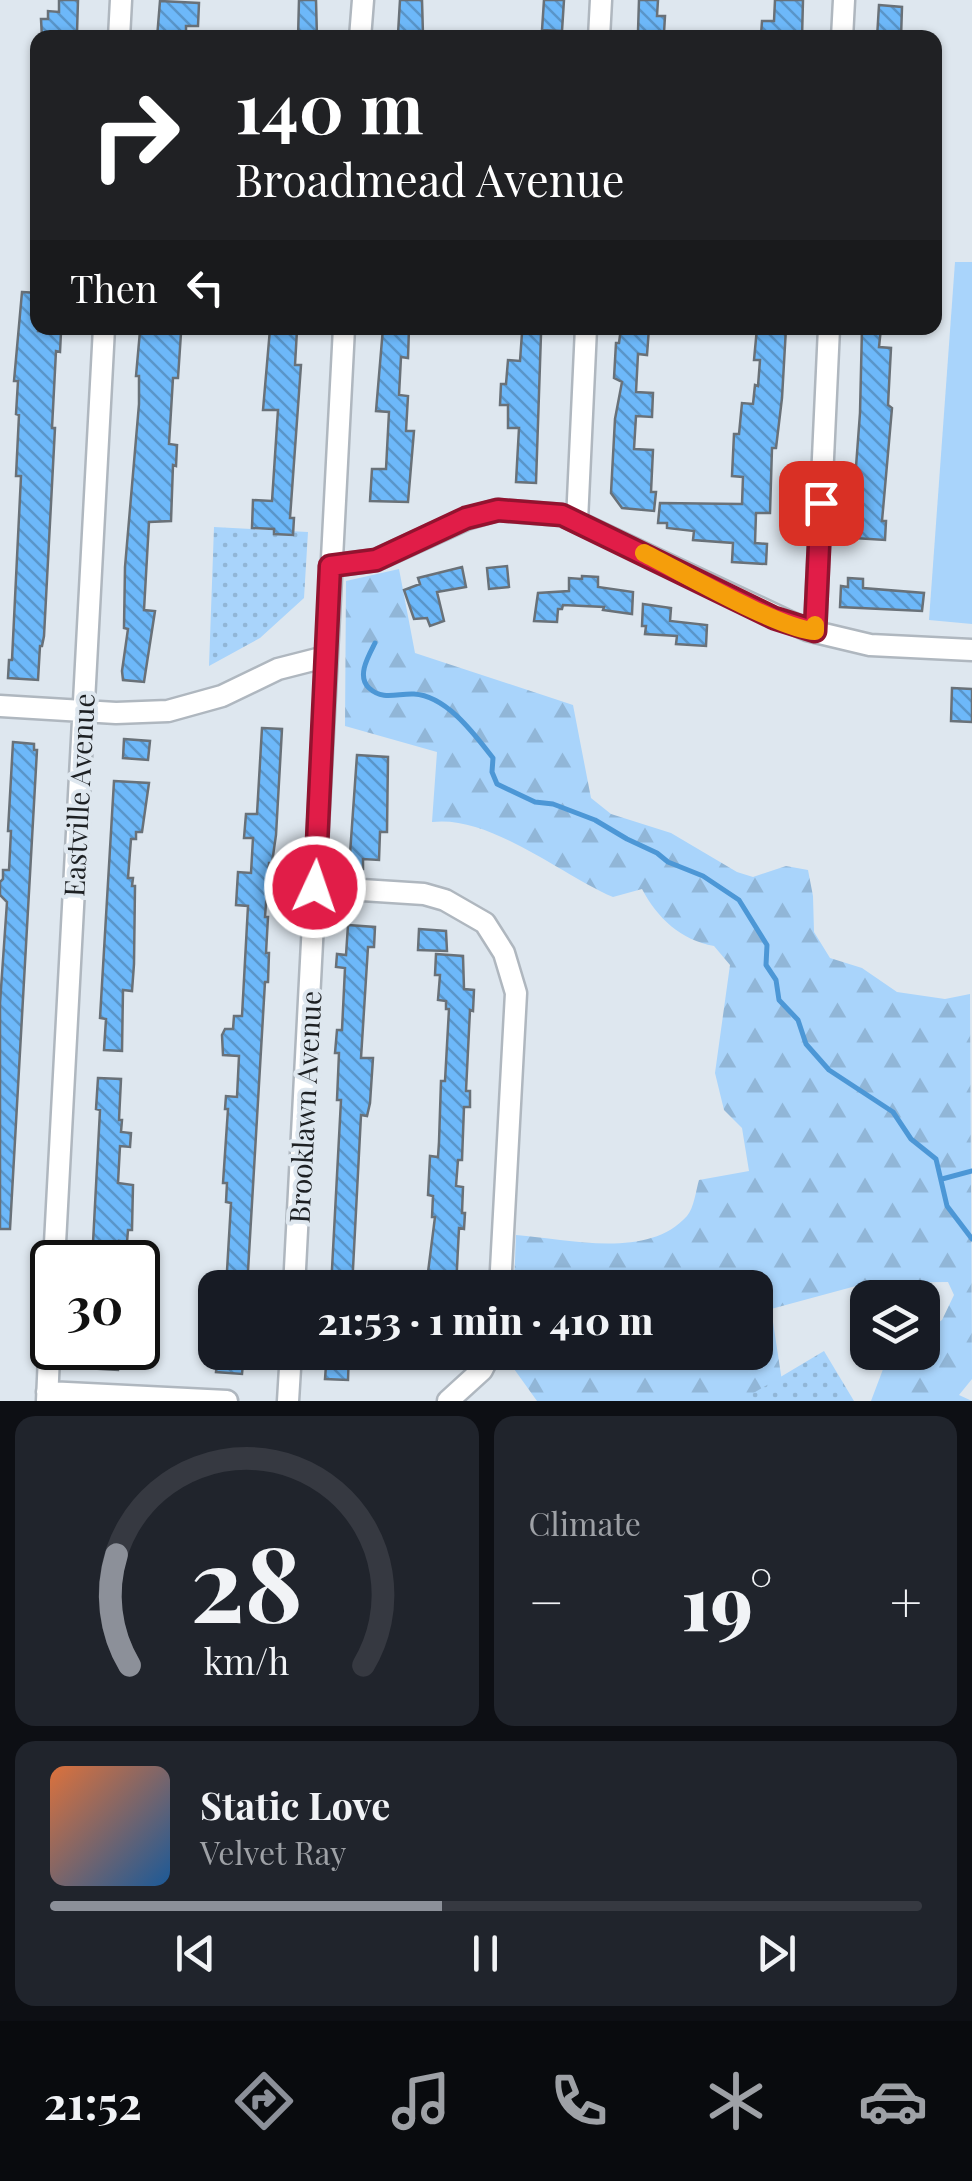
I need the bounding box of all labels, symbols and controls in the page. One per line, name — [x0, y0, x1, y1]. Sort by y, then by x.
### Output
text: 140 m — [235, 58, 424, 152]
icon: right — [70, 70, 200, 200]
text: Broadmead Avenue — [235, 148, 625, 208]
icon: left — [178, 260, 233, 315]
text: Then — [70, 262, 158, 313]
pin — [779, 461, 864, 546]
icon: arrive — [794, 476, 849, 531]
street label: Eastville Avenue — [54, 692, 102, 898]
position arrow — [263, 835, 367, 939]
street label: Brooklawn Avenue — [279, 990, 329, 1224]
speed limit sign: 30 — [30, 1240, 160, 1370]
map controls — [850, 1280, 940, 1370]
button: layers — [850, 1280, 940, 1370]
text: 21:53 · 1 min · 410 m — [318, 1294, 653, 1345]
text: Climate — [529, 1501, 641, 1544]
text: 28 — [190, 1510, 303, 1649]
text: 19° — [681, 1550, 773, 1650]
text: − — [529, 1563, 564, 1637]
text: + — [890, 1563, 922, 1637]
text: km/h — [204, 1636, 290, 1684]
text: Static Love — [200, 1779, 390, 1830]
text: Velvet Ray — [200, 1830, 347, 1873]
icon: previous — [168, 1926, 223, 1981]
icon: pause — [458, 1926, 513, 1981]
icon: next — [749, 1926, 804, 1981]
icon: directions — [229, 2066, 299, 2136]
icon: music — [386, 2066, 456, 2136]
icon: phone — [544, 2066, 614, 2136]
icon: climate — [701, 2066, 771, 2136]
icon: car — [858, 2066, 928, 2136]
text: 21:52 — [44, 2071, 142, 2131]

